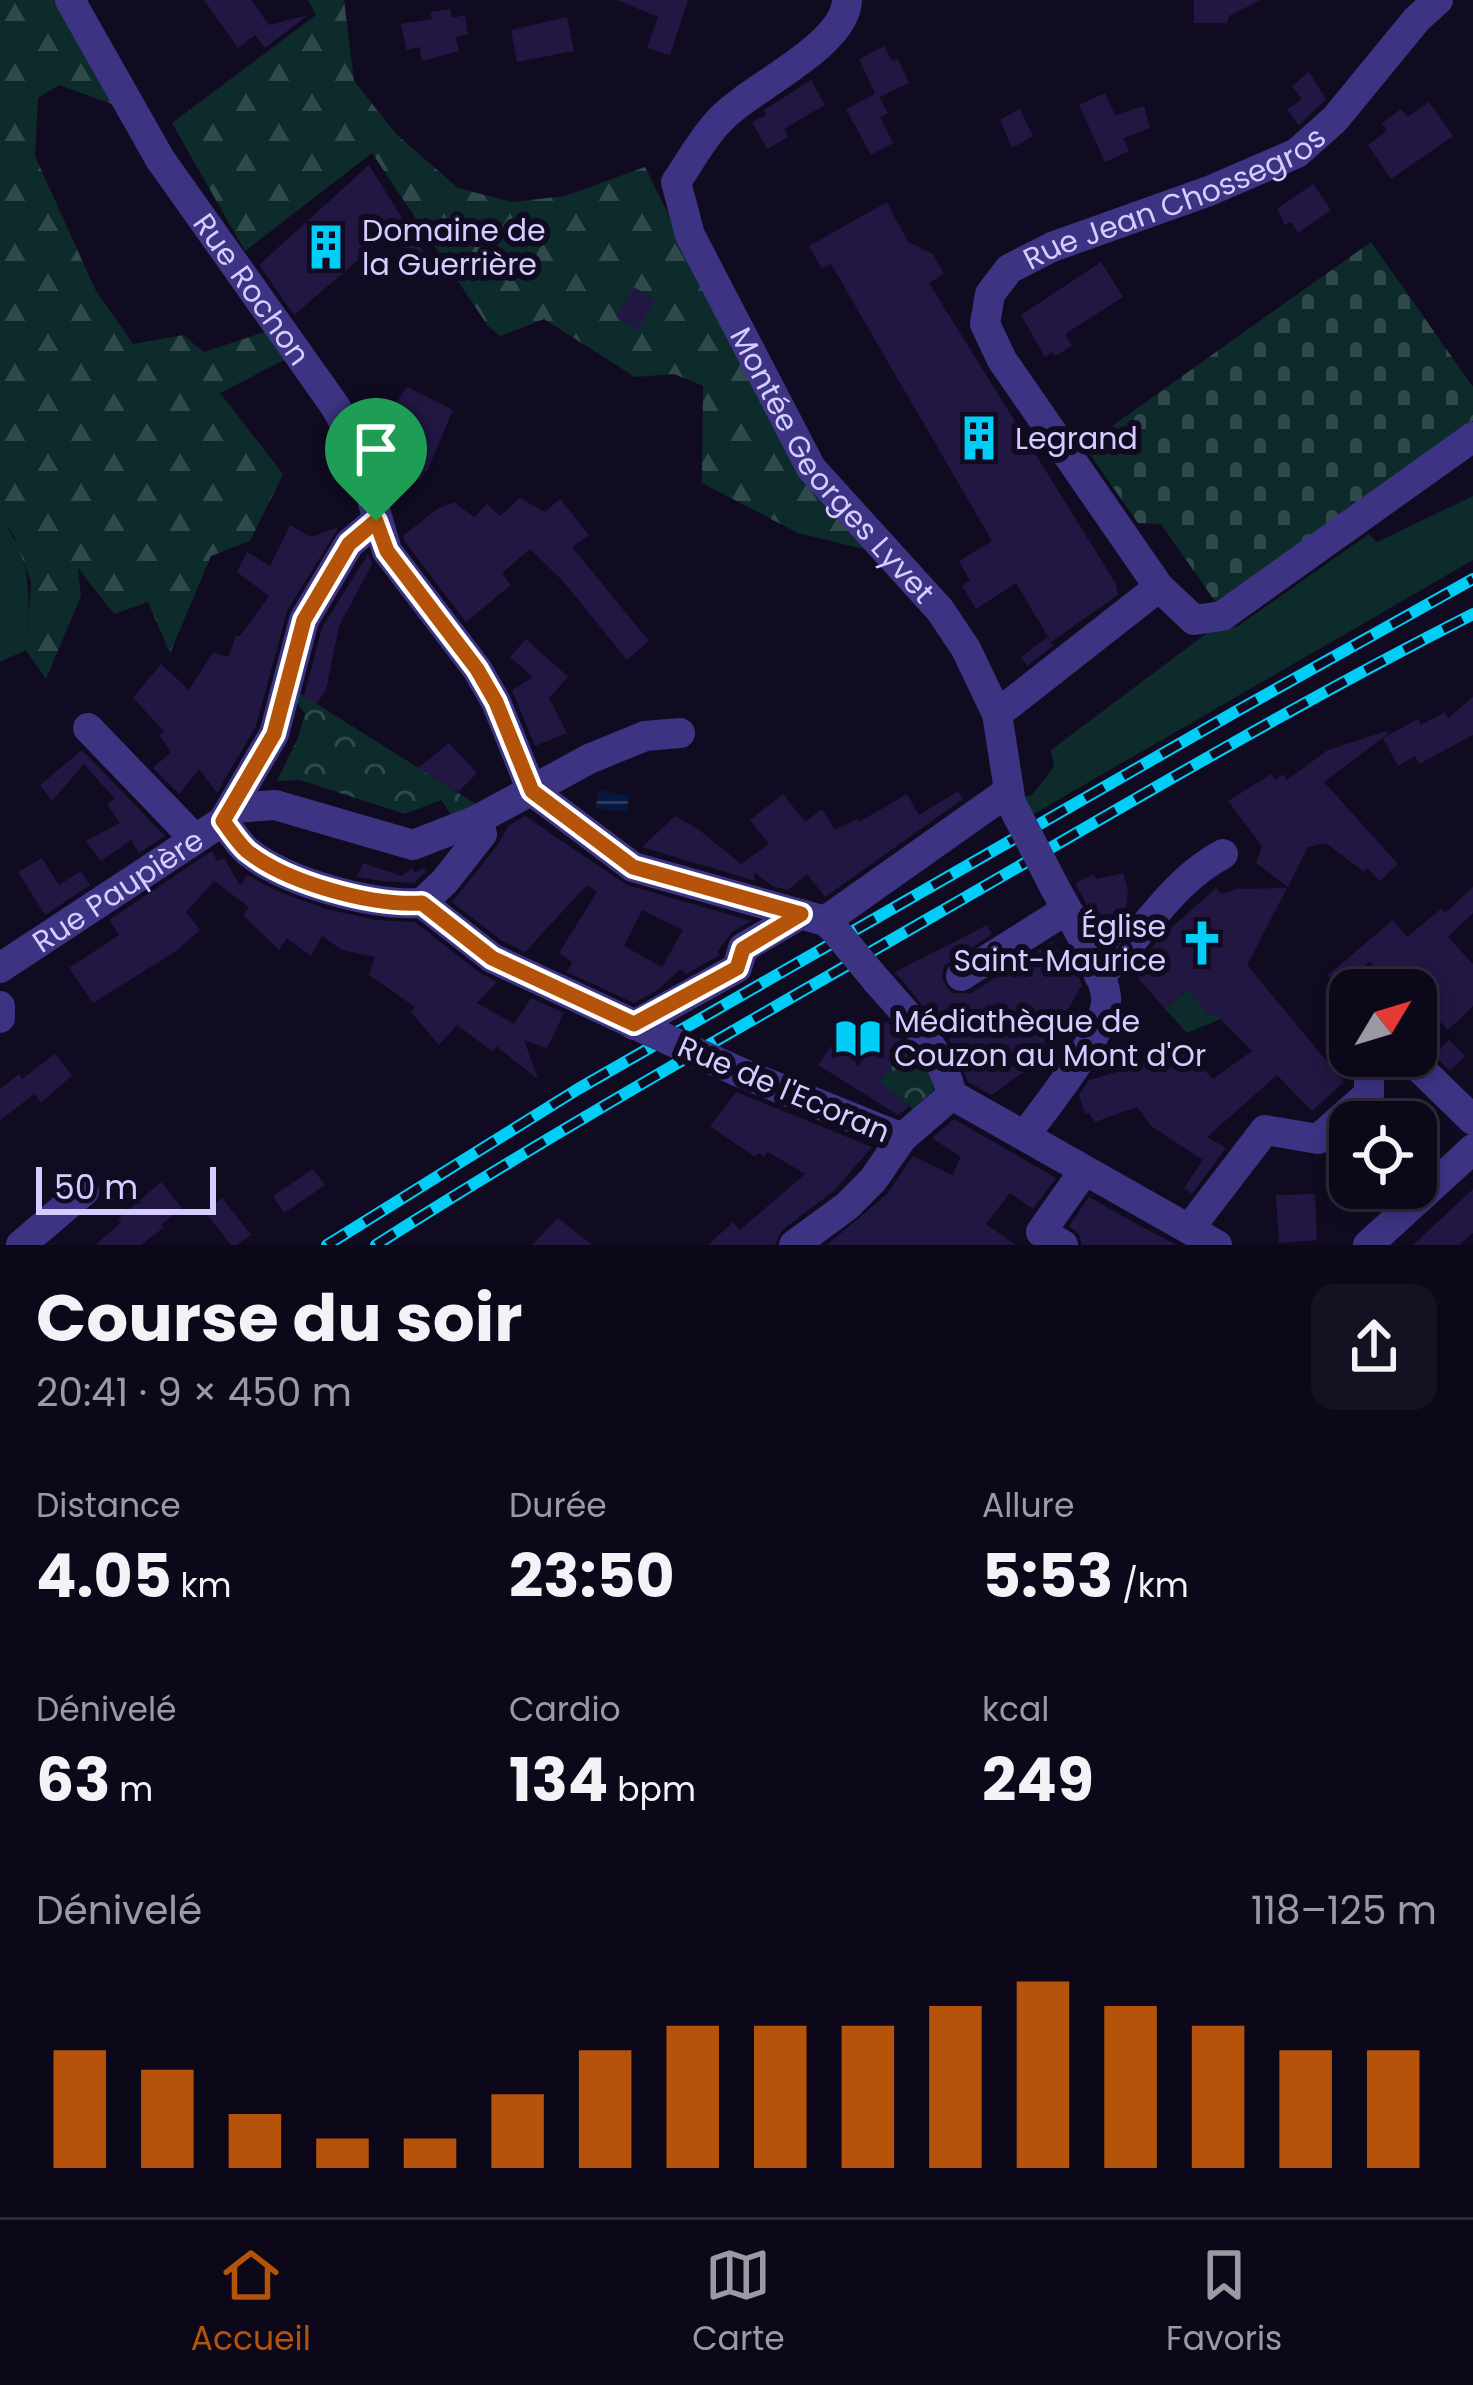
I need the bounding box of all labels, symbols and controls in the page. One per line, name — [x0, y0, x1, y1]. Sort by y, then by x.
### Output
street label: Rue Jean Chossegros — [1016, 116, 1335, 280]
street label: Rue Rochon — [183, 204, 321, 374]
place label: Domaine de la Guerrière — [362, 209, 546, 286]
building icon: Domaine de la Guerrière — [301, 222, 351, 272]
street label: Montée Georges Lyvet — [720, 320, 945, 612]
pin — [325, 398, 427, 521]
building icon: Legrand — [954, 413, 1004, 463]
icon: arrive — [343, 416, 409, 482]
place label: Legrand — [1015, 417, 1138, 460]
street label: Rue Paupière — [24, 818, 212, 963]
place label: Église Saint-Maurice — [953, 905, 1166, 982]
church icon: Église Saint-Maurice — [1177, 918, 1227, 968]
north arrow — [1329, 969, 1437, 1077]
map controls — [1329, 969, 1437, 1209]
place label: Médiathèque de Couzon au Mont d'Or — [894, 1000, 1206, 1077]
library icon: Médiathèque de Couzon au Mont d'Or — [833, 1013, 883, 1063]
street label: Rue de l'Ecoran — [671, 1025, 897, 1153]
button: locate — [1329, 1101, 1437, 1209]
scale bar — [36, 1161, 216, 1214]
text: 50 m — [54, 1164, 138, 1211]
text: Course du soir — [36, 1272, 522, 1364]
button: share — [1311, 1284, 1437, 1410]
text: 20:41 · 9 × 450 m — [36, 1365, 352, 1420]
text: Distance — [36, 1482, 181, 1529]
text: Durée — [509, 1482, 607, 1529]
text: Allure — [982, 1482, 1074, 1529]
text: 4.05 — [36, 1534, 172, 1618]
text: 23:50 — [509, 1534, 675, 1618]
text: 5:53 — [982, 1534, 1113, 1618]
text: km — [172, 1562, 231, 1609]
text: /km — [1113, 1562, 1189, 1609]
text: Dénivelé — [36, 1686, 177, 1733]
text: Cardio — [509, 1686, 621, 1733]
text: kcal — [982, 1686, 1049, 1733]
text: 63 — [36, 1738, 111, 1822]
text: 134 — [509, 1738, 608, 1822]
text: 249 — [982, 1738, 1094, 1822]
text: m — [111, 1766, 153, 1813]
text: bpm — [608, 1766, 696, 1813]
text: Dénivelé — [36, 1883, 202, 1938]
text: 118–125 m — [1251, 1883, 1437, 1938]
tab: Accueil — [191, 2242, 311, 2364]
tab: Carte — [692, 2242, 785, 2364]
tab: Favoris — [1166, 2242, 1282, 2364]

